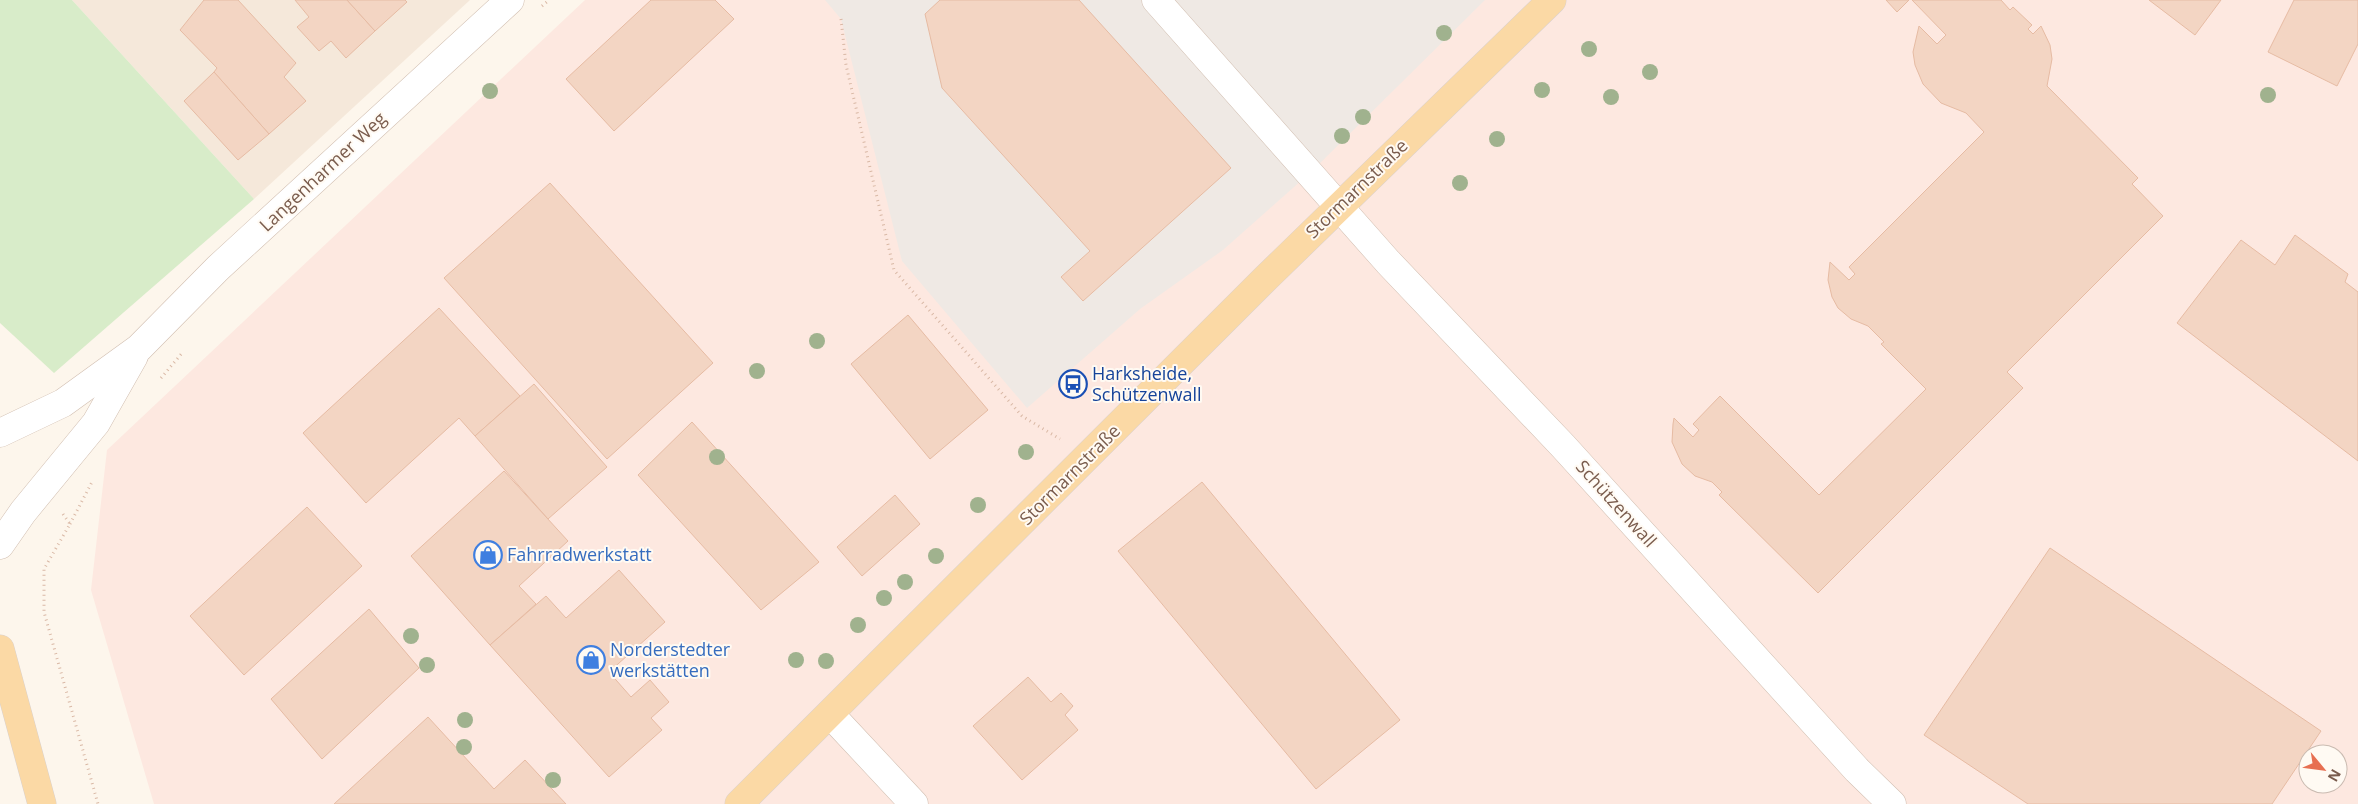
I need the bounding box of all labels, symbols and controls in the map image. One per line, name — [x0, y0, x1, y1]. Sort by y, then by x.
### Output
street label: Langenharmer Weg — [254, 106, 391, 236]
street label: Stormarnstraße — [1300, 133, 1413, 243]
place label: Harksheide, Schützenwall — [1092, 361, 1202, 406]
bus stop icon: Harksheide, Schützenwall — [1058, 369, 1088, 399]
street label: Stormarnstraße — [1014, 419, 1125, 530]
street label: Schützenwall — [1571, 455, 1662, 552]
shop icon: Fahrradwerkstatt — [473, 540, 503, 570]
place label: Fahrradwerkstatt — [507, 542, 652, 566]
place label: Norderstedter werkstätten — [610, 637, 731, 682]
shop icon: Norderstedter werkstätten — [576, 645, 606, 675]
north arrow — [2298, 744, 2348, 794]
text: N — [2324, 766, 2346, 785]

